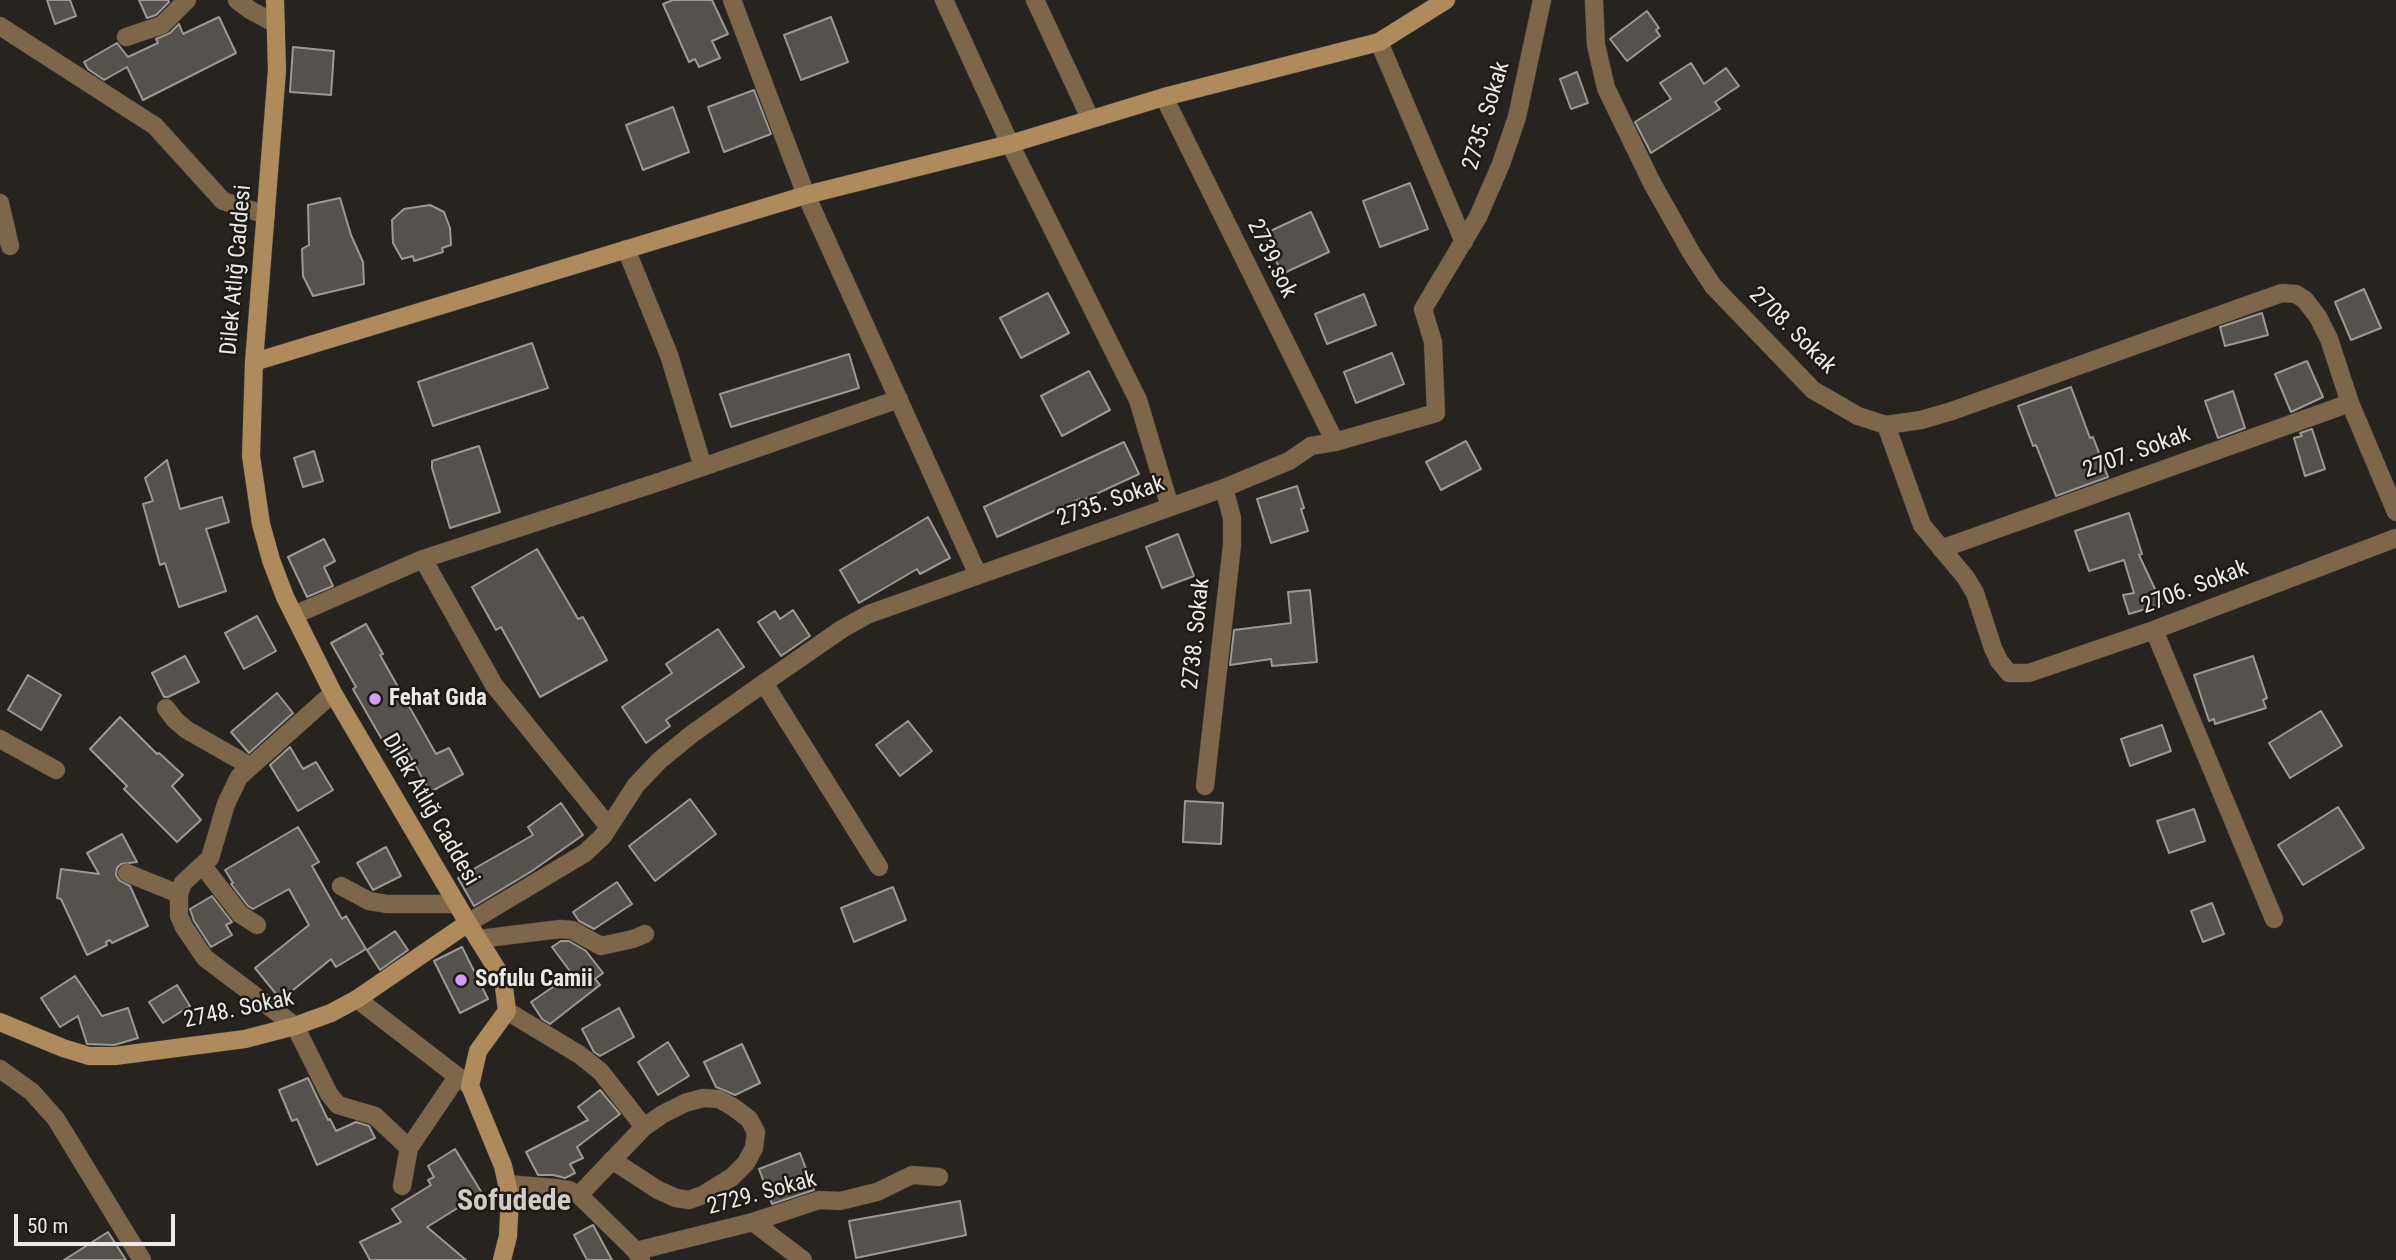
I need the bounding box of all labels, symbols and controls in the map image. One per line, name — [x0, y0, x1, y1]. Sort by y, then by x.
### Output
street label: 2735. Sokak — [1457, 58, 1517, 174]
street label: Dilek Atlığ Caddesi — [216, 184, 258, 356]
street label: 2739.sok — [1240, 215, 1302, 303]
street label: 2708. Sokak — [1743, 282, 1841, 380]
street label: 2707. Sokak — [2080, 421, 2194, 485]
street label: 2735. Sokak — [1054, 471, 1168, 533]
street label: 2706. Sokak — [2138, 555, 2252, 621]
street label: 2738. Sokak — [1177, 577, 1217, 691]
place label: Fehat Gıda — [389, 685, 487, 713]
marker: Fehat Gıda — [367, 691, 383, 707]
street label: Dilek Atlığ Caddesi — [375, 729, 485, 891]
place label: Sofulu Camii — [475, 966, 593, 994]
marker: Sofulu Camii — [453, 972, 469, 988]
street label: 2748. Sokak — [181, 985, 297, 1035]
street label: 2729. Sokak — [704, 1166, 820, 1222]
district label: Sofudede — [457, 1184, 571, 1220]
scale bar — [18, 1200, 178, 1244]
text: 50 m — [27, 1214, 68, 1238]

